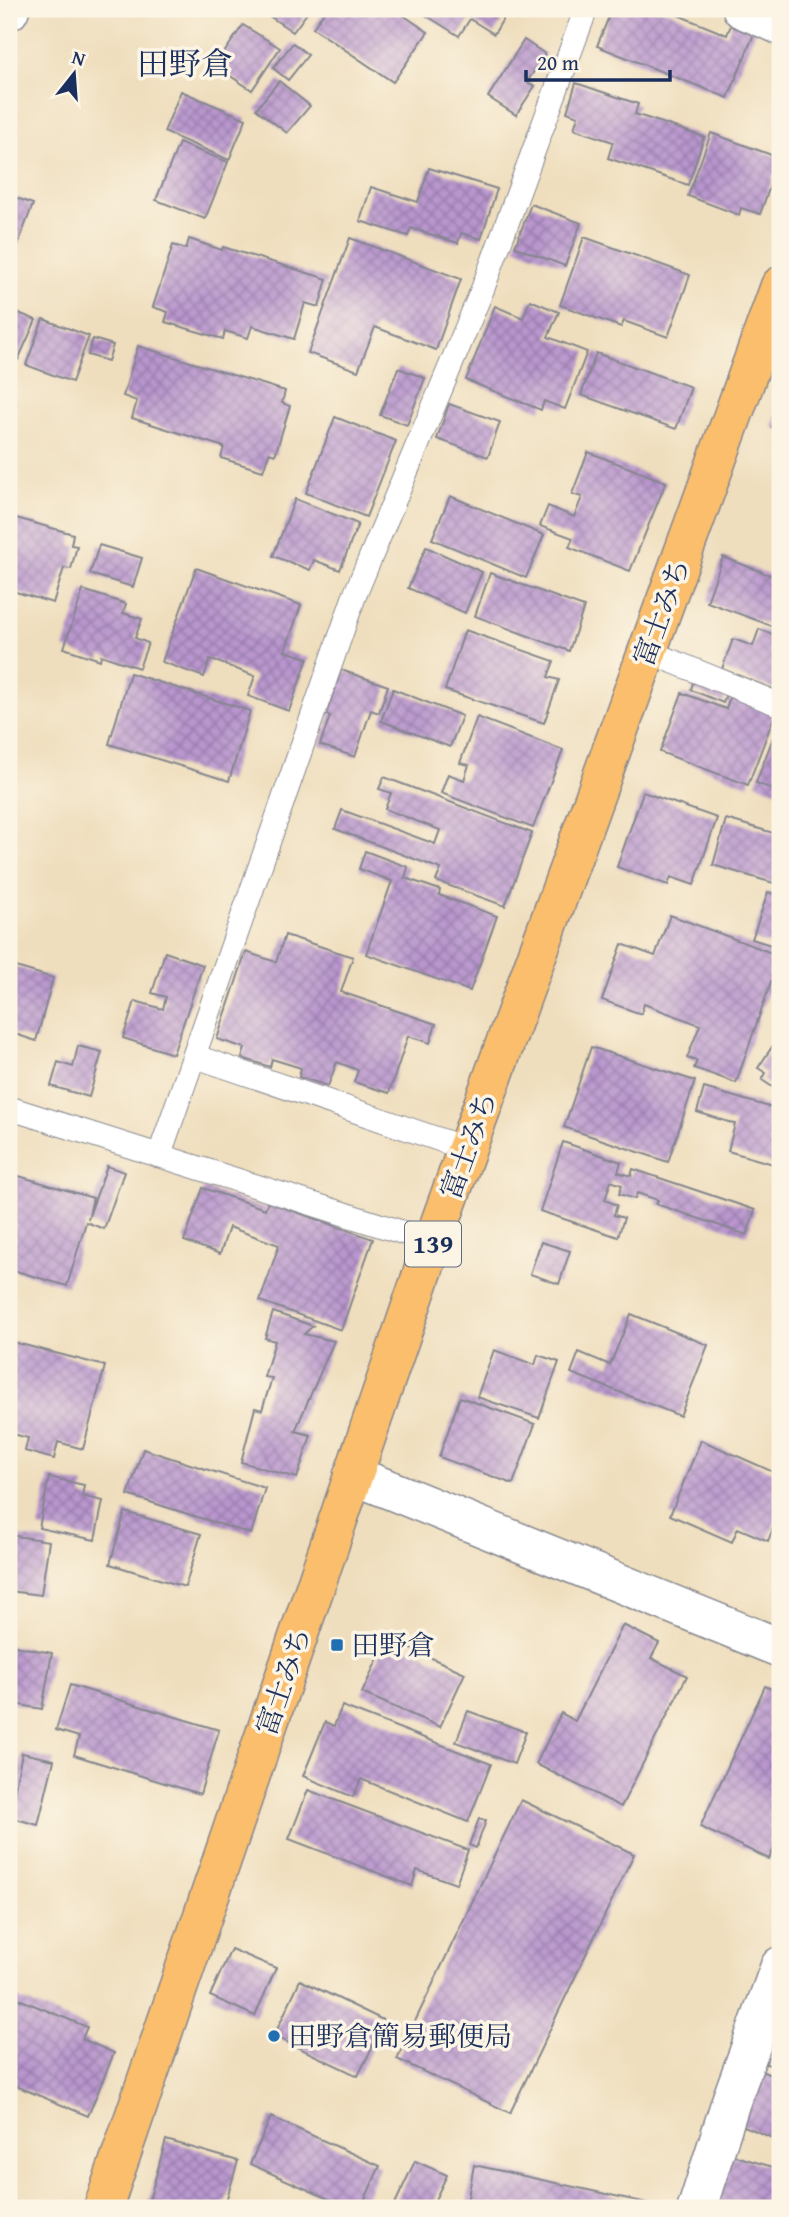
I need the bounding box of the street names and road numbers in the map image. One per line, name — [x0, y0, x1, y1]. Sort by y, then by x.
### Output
street label: 富士みち — [622, 552, 699, 671]
street label: 富士みち — [429, 1085, 506, 1204]
road number: 139 — [405, 1222, 461, 1266]
street label: 富士みち — [245, 1621, 320, 1740]

